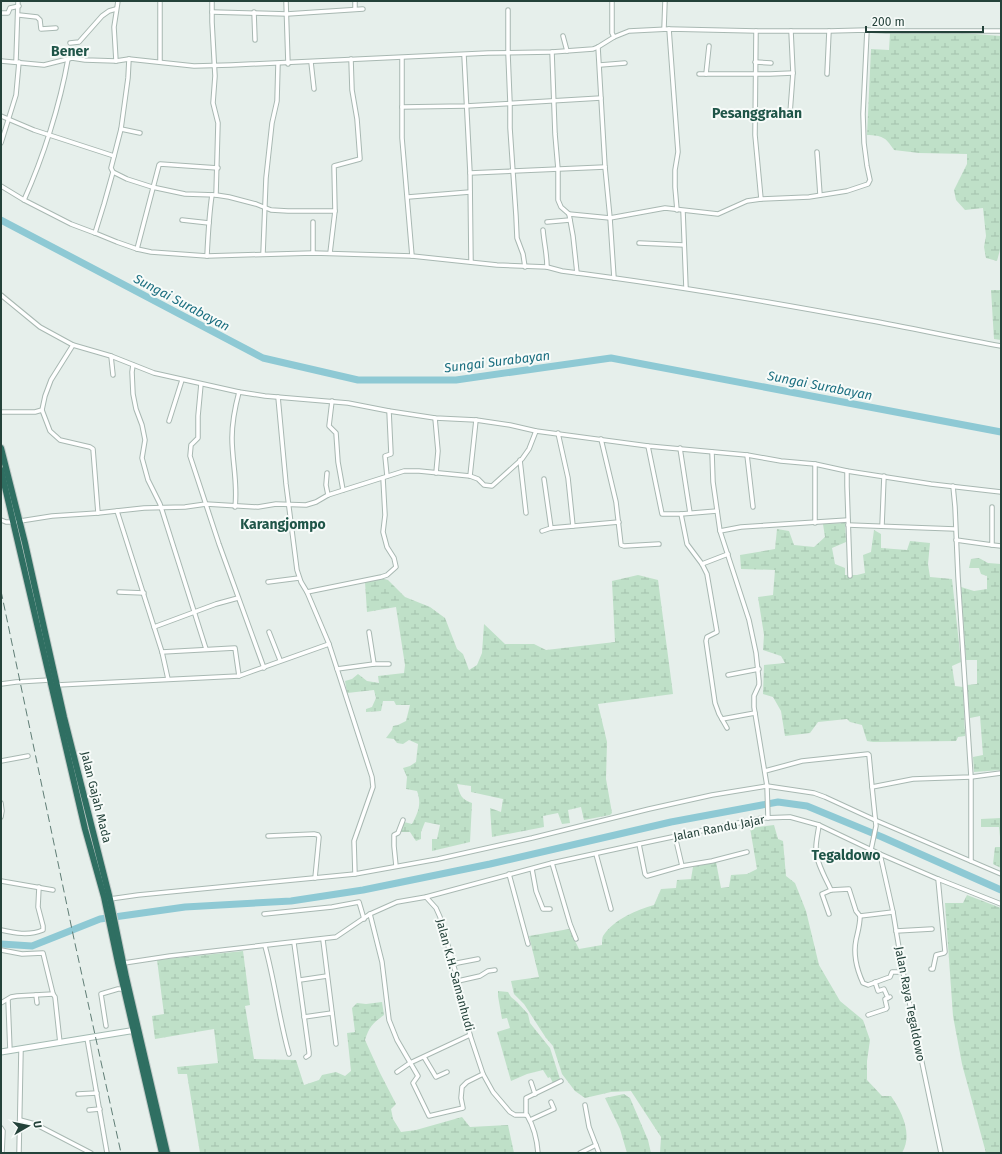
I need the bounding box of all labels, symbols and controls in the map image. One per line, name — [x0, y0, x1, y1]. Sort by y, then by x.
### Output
scale bar — [866, 8, 983, 34]
text: 200 m — [872, 15, 905, 29]
district label: Bener — [51, 43, 89, 60]
district label: Pesanggrahan — [712, 105, 802, 122]
water label: Sungai Surabayan — [130, 270, 232, 334]
water label: Sungai Surabayan — [442, 348, 551, 376]
water label: Sungai Surabayan — [765, 368, 874, 403]
district label: Karangjompo — [240, 516, 326, 533]
street label: Jalan Gajah Mada — [78, 750, 114, 844]
street label: Jalan Randu Jajar — [672, 812, 766, 844]
district label: Tegaldowo — [812, 847, 880, 864]
street label: Jalan K.H. Samanhudi — [433, 917, 477, 1033]
street label: Jalan Raya Tegaldowo — [892, 945, 928, 1063]
north arrow — [8, 1106, 48, 1146]
text: U — [30, 1120, 44, 1129]

